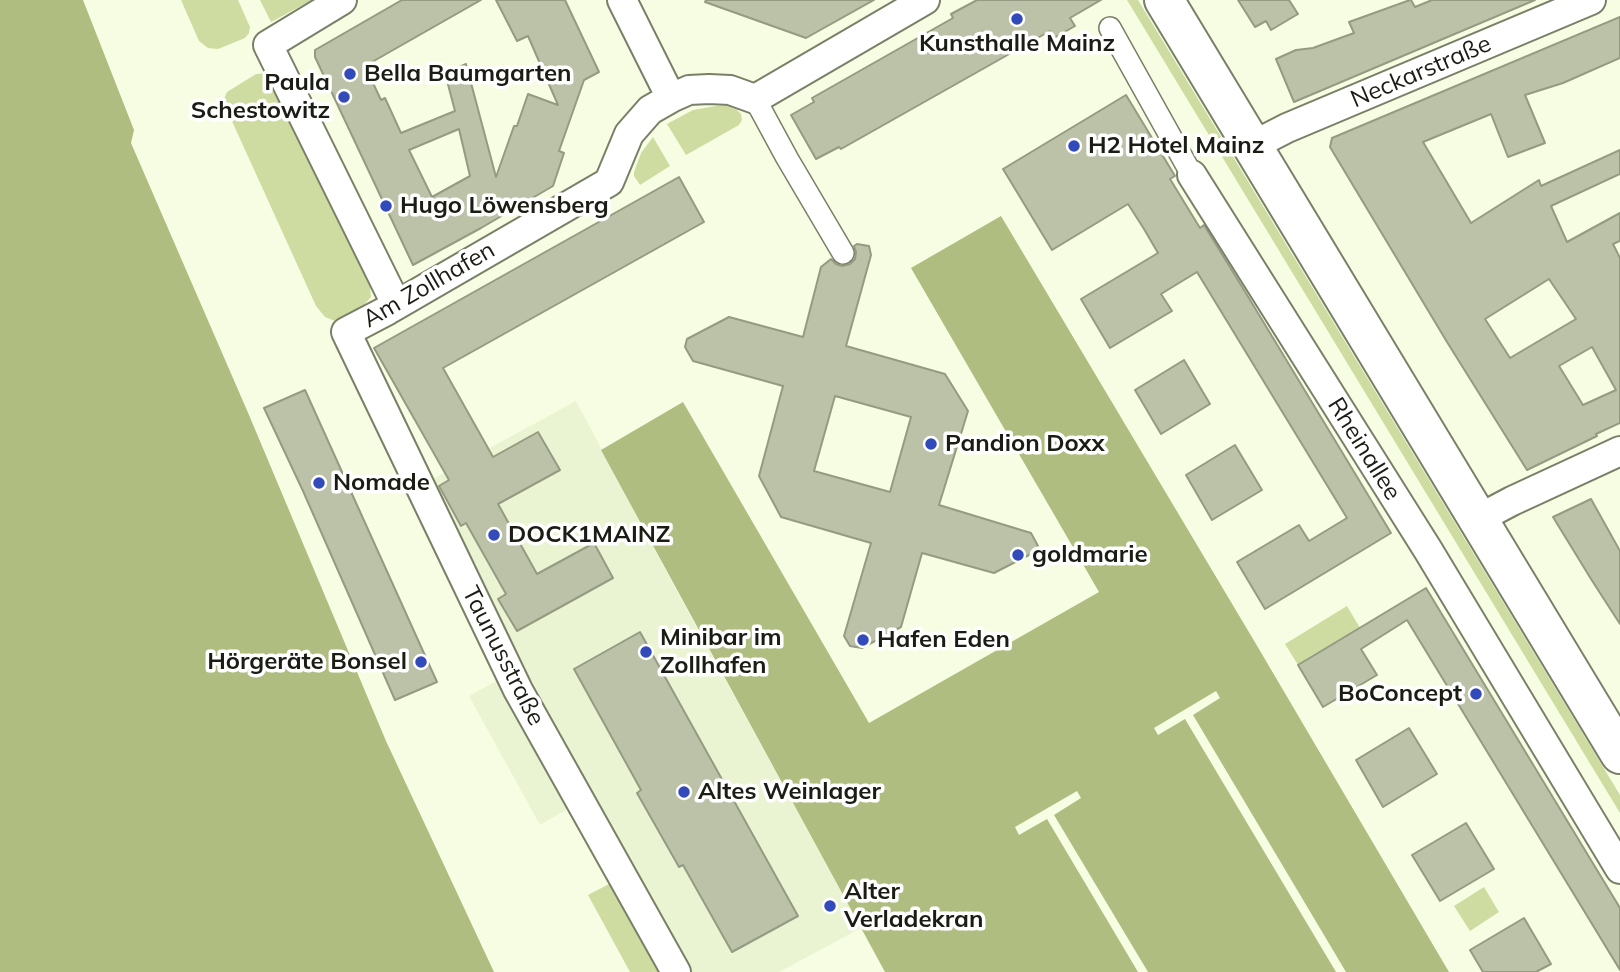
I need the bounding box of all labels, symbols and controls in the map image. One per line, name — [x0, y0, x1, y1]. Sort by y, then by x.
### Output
marker: Kunsthalle Mainz — [1009, 11, 1025, 27]
place label: Kunsthalle Mainz — [919, 30, 1115, 58]
street label: Neckarstraße — [1347, 30, 1495, 114]
place label: Bella Baumgarten — [364, 60, 572, 88]
marker: Bella Baumgarten — [342, 66, 358, 82]
place label: Paula Schestowitz — [191, 69, 330, 125]
marker: Paula Schestowitz — [336, 89, 352, 105]
place label: H2 Hotel Mainz — [1088, 132, 1264, 160]
marker: H2 Hotel Mainz — [1066, 138, 1082, 154]
place label: Hugo Löwensberg — [400, 192, 609, 220]
marker: Hugo Löwensberg — [378, 198, 394, 214]
street label: Am Zollhafen — [358, 236, 500, 334]
street label: Rheinallee — [1321, 392, 1407, 506]
place label: Pandion Doxx — [945, 430, 1105, 458]
marker: Pandion Doxx — [923, 436, 939, 452]
place label: Nomade — [333, 469, 430, 497]
marker: Nomade — [311, 475, 327, 491]
place label: DOCK1MAINZ — [508, 521, 670, 549]
marker: DOCK1MAINZ — [486, 527, 502, 543]
place label: goldmarie — [1032, 541, 1148, 569]
marker: goldmarie — [1010, 547, 1026, 563]
street label: Taunusstraße — [456, 582, 550, 730]
place label: Minibar im Zollhafen — [660, 624, 781, 680]
place label: Hafen Eden — [877, 626, 1010, 654]
marker: Hafen Eden — [855, 632, 871, 648]
marker: Minibar im Zollhafen — [638, 644, 654, 660]
place label: Hörgeräte Bonsel — [207, 648, 407, 676]
marker: Hörgeräte Bonsel — [413, 654, 429, 670]
place label: BoConcept — [1338, 680, 1462, 708]
marker: BoConcept — [1468, 686, 1484, 702]
place label: Altes Weinlager — [698, 778, 881, 806]
marker: Altes Weinlager — [676, 784, 692, 800]
place label: Alter Verladekran — [844, 878, 983, 934]
marker: Alter Verladekran — [822, 898, 838, 914]

